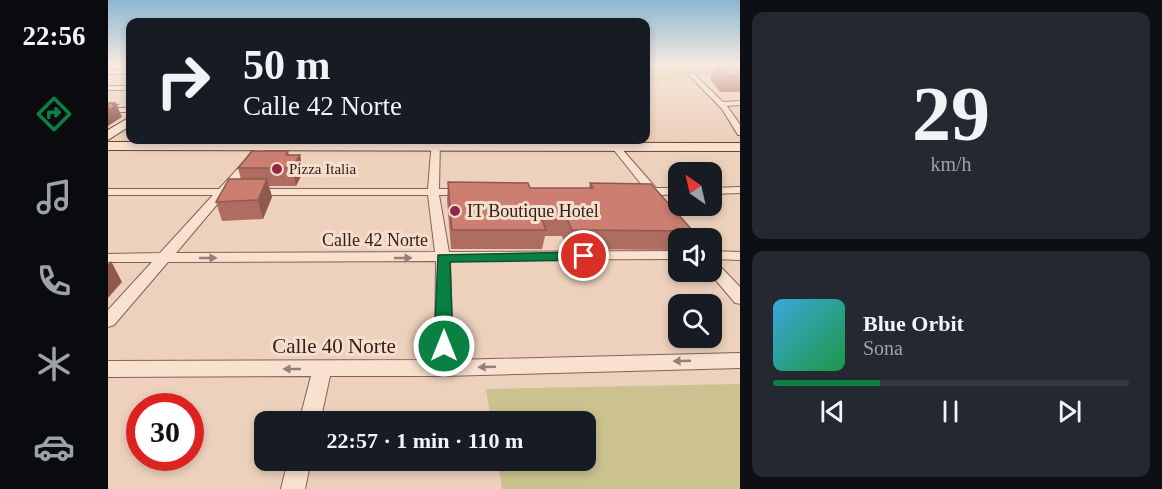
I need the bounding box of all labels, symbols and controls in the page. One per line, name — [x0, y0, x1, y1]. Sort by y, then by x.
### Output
text: 22:56 — [23, 21, 86, 51]
icon: right — [144, 42, 222, 120]
text: 50 m — [243, 42, 331, 88]
text: 29 — [912, 70, 990, 157]
text: Calle 42 Norte — [243, 91, 402, 121]
icon: directions — [33, 93, 75, 135]
text: km/h — [930, 153, 972, 175]
place label: Pizza Italia — [289, 161, 356, 177]
marker: Pizza Italia — [270, 162, 284, 176]
north arrow — [668, 162, 722, 216]
map controls — [668, 162, 722, 348]
icon: music — [33, 176, 75, 218]
place label: IT Boutique Hotel — [467, 201, 599, 221]
marker: IT Boutique Hotel — [448, 204, 462, 218]
button: sound — [668, 228, 722, 282]
street label: Calle 42 Norte — [322, 230, 428, 250]
pin — [558, 230, 609, 281]
icon: arrive — [567, 239, 600, 272]
one-way arrow — [199, 253, 218, 263]
one-way arrow — [394, 253, 413, 263]
icon: phone — [33, 260, 75, 302]
button: search — [668, 294, 722, 348]
text: Blue Orbit — [863, 311, 964, 336]
position arrow — [412, 314, 476, 378]
street label: Calle 40 Norte — [272, 334, 396, 358]
text: Sona — [863, 337, 903, 359]
icon: climate — [33, 343, 75, 385]
one-way arrow — [673, 357, 692, 366]
one-way arrow — [478, 362, 497, 372]
one-way arrow — [283, 364, 302, 374]
speed limit sign: 30 — [126, 393, 204, 471]
icon: previous — [816, 395, 849, 428]
icon: pause — [934, 395, 967, 428]
icon: next — [1053, 395, 1086, 428]
icon: car — [33, 426, 75, 468]
text: 22:57 · 1 min · 110 m — [327, 428, 523, 453]

